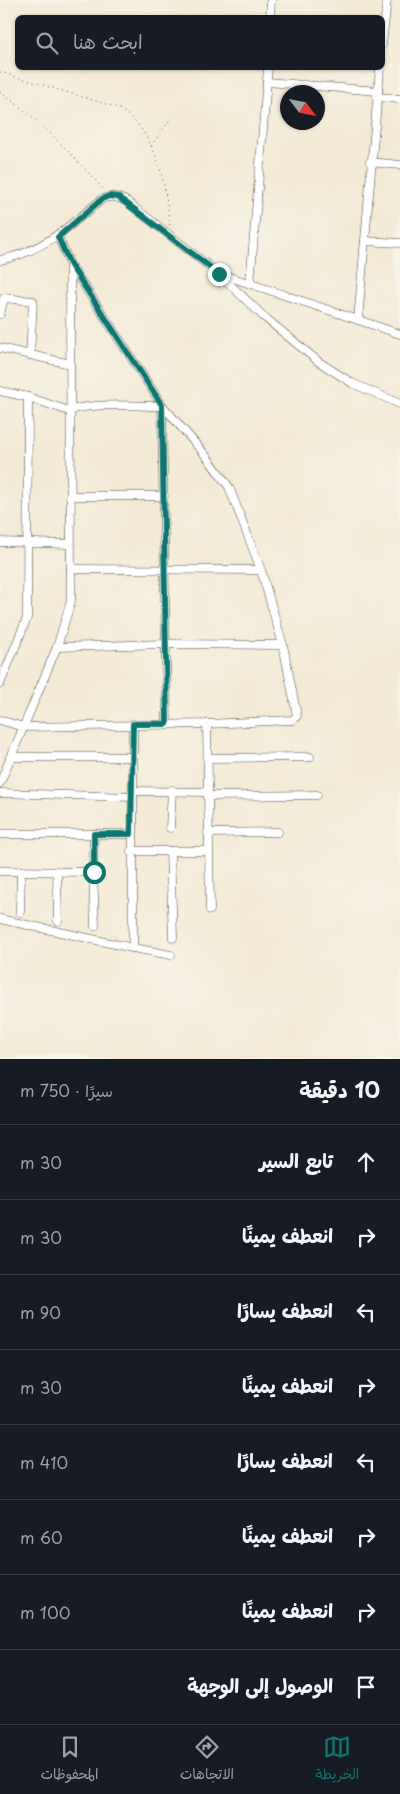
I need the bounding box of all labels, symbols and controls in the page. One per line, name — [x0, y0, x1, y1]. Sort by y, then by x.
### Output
search box — [15, 15, 385, 70]
text: ابحث هنا — [73, 27, 143, 55]
icon: search — [33, 29, 61, 57]
north arrow — [280, 85, 325, 130]
route end — [208, 263, 231, 286]
route start — [83, 861, 106, 884]
text: 10 دقيقة — [299, 1073, 380, 1105]
text: سيرًا · 750 m — [20, 1078, 113, 1102]
text: تابع السير — [259, 1146, 333, 1174]
icon: ahead — [352, 1148, 380, 1176]
text: 30 m — [20, 1150, 62, 1174]
text: انعطف يمينًا — [242, 1221, 333, 1249]
icon: right — [352, 1223, 380, 1251]
text: 30 m — [20, 1225, 62, 1249]
text: انعطف يسارًا — [237, 1296, 333, 1324]
icon: left — [352, 1298, 380, 1326]
text: 90 m — [20, 1300, 61, 1324]
text: انعطف يمينًا — [242, 1371, 333, 1399]
icon: right — [352, 1373, 380, 1401]
text: 30 m — [20, 1375, 62, 1399]
text: انعطف يسارًا — [237, 1446, 333, 1474]
icon: left — [352, 1448, 380, 1476]
text: 410 m — [20, 1450, 68, 1474]
text: انعطف يمينًا — [242, 1521, 333, 1549]
icon: right — [352, 1523, 380, 1551]
text: 60 m — [20, 1525, 63, 1549]
text: انعطف يمينًا — [242, 1596, 333, 1624]
icon: right — [352, 1598, 380, 1626]
text: 100 m — [20, 1600, 70, 1624]
text: الوصول إلى الوجهة — [187, 1671, 333, 1699]
icon: arrive — [352, 1673, 380, 1701]
tab: المحفوظات — [41, 1733, 98, 1787]
tab: الاتجاهات — [180, 1733, 234, 1787]
tab: الخريطة — [316, 1733, 359, 1787]

